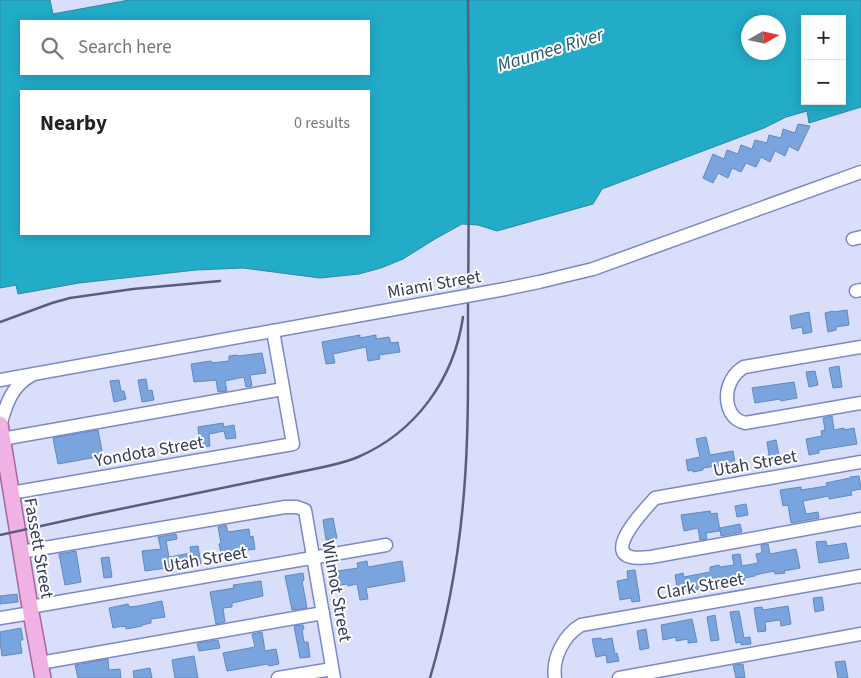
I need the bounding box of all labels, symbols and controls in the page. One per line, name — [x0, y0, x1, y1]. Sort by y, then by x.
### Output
north arrow — [741, 15, 786, 60]
map controls — [801, 15, 846, 105]
button: + — [801, 15, 846, 60]
search box — [20, 20, 370, 75]
water label: Maumee River — [494, 21, 608, 79]
icon: search — [38, 34, 66, 62]
text: Search here — [78, 34, 172, 61]
button: − — [801, 60, 846, 105]
text: Nearby — [40, 108, 107, 138]
text: 0 results — [294, 112, 350, 134]
street label: Miami Street — [385, 264, 483, 305]
street label: Yondota Street — [92, 430, 206, 474]
street label: Utah Street — [711, 444, 799, 483]
street label: Fassett Street — [17, 496, 60, 600]
street label: Wilmot Street — [315, 539, 358, 644]
street label: Utah Street — [161, 540, 249, 579]
street label: Clark Street — [655, 567, 745, 606]

